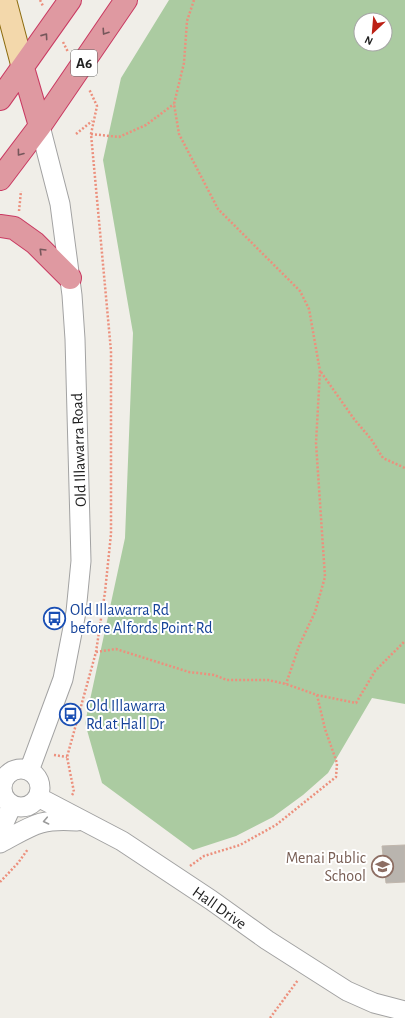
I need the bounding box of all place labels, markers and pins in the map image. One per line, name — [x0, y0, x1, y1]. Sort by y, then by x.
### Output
place label: Old Illawarra Rd before Alfords Point Rd — [70, 602, 212, 636]
bus stop icon: Old Illawarra Rd before Alfords Point Rd — [41, 605, 67, 631]
place label: Old Illawarra Rd at Hall Dr — [86, 698, 166, 732]
bus stop icon: Old Illawarra Rd at Hall Dr — [57, 701, 83, 727]
place label: Menai Public School — [286, 850, 366, 884]
school or university icon: Menai Public School — [369, 853, 395, 879]

